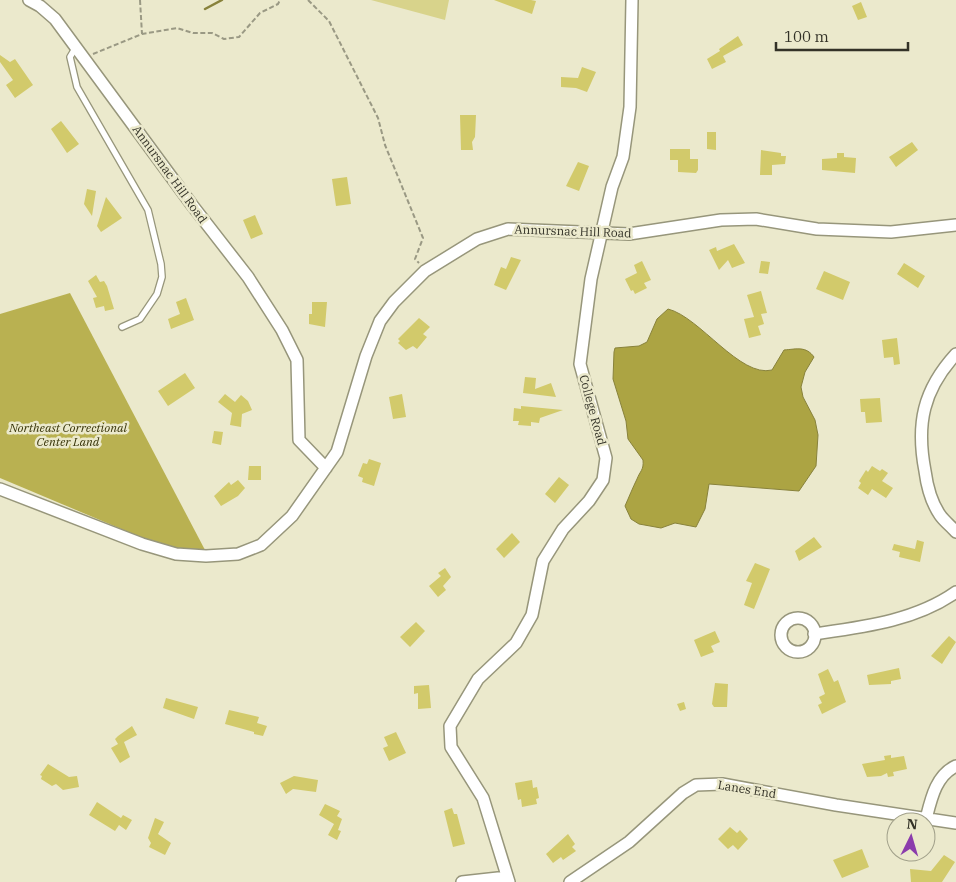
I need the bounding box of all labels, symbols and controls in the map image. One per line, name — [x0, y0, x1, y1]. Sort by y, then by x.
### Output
scale bar — [776, 20, 908, 52]
text: 100 m — [784, 27, 829, 46]
street label: Annursnac Hill Road — [129, 122, 211, 226]
street label: Annursnac Hill Road — [514, 221, 632, 241]
street label: College Road — [576, 373, 610, 447]
park label: Northeast Correctional Center Land — [8, 420, 127, 449]
street label: Lanes End — [717, 777, 777, 801]
north arrow — [886, 812, 936, 862]
text: N — [906, 815, 918, 833]

